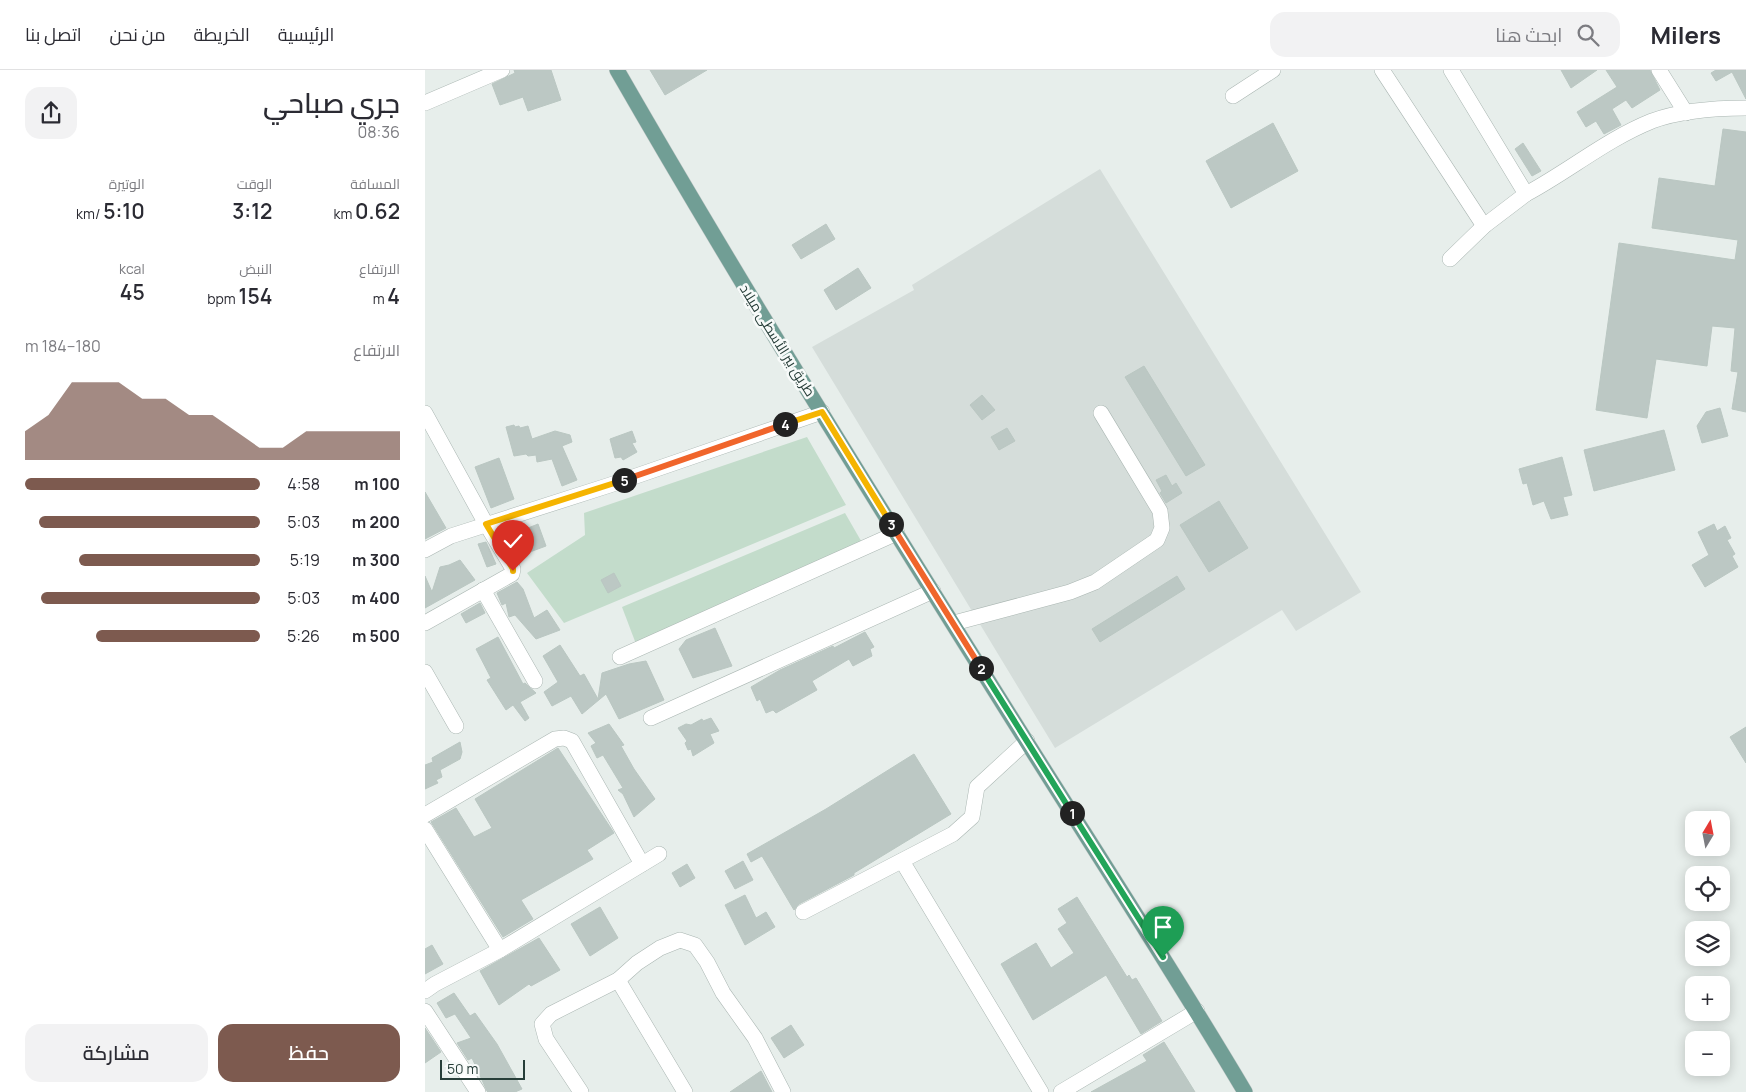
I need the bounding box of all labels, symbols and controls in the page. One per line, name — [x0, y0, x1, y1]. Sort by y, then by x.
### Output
search box — [1270, 12, 1620, 57]
text: Milers — [1650, 18, 1721, 51]
icon: search — [1574, 21, 1602, 49]
text: اتصل بنا — [25, 22, 82, 46]
text: من نحن — [110, 22, 166, 46]
text: الخريطة — [194, 22, 250, 46]
text: الرئيسية — [278, 22, 334, 46]
text: ابحث هنا — [1495, 22, 1562, 48]
text: جري صباحي — [263, 83, 400, 121]
button: share — [25, 87, 77, 139]
text: 08:36 — [357, 121, 400, 143]
text: الوتيرة — [109, 174, 145, 193]
text: الوقت — [237, 174, 272, 193]
text: المسافة — [350, 174, 400, 193]
text: 5:10 — [103, 197, 145, 225]
text: 3:12 — [232, 197, 272, 225]
text: 0.62 — [355, 197, 400, 225]
text: /km — [76, 204, 103, 223]
text: km — [333, 204, 355, 223]
text: kcal — [119, 259, 145, 278]
text: النبض — [239, 259, 272, 278]
text: الارتفاع — [359, 259, 400, 278]
text: 45 — [120, 278, 145, 306]
street label: طريق بير الأسطى ميلاد — [736, 280, 820, 400]
text: 154 — [239, 282, 272, 310]
text: 4 — [387, 282, 400, 310]
text: bpm — [207, 289, 239, 308]
text: m — [373, 289, 387, 308]
text: 180–184 m — [25, 335, 101, 357]
text: الارتفاع — [353, 339, 400, 361]
pin: 4 — [773, 412, 797, 436]
text: 4 — [781, 415, 790, 434]
pin: 5 — [611, 468, 637, 492]
text: 5 — [620, 471, 629, 490]
text: 4:58 — [287, 473, 320, 495]
text: 100 m — [354, 473, 400, 495]
text: 5:03 — [287, 511, 320, 533]
text: 200 m — [352, 511, 400, 533]
pin: 3 — [879, 512, 903, 536]
text: 3 — [887, 515, 896, 534]
pin — [492, 520, 534, 571]
icon: check — [499, 527, 527, 555]
text: 5:19 — [290, 549, 320, 571]
text: 300 m — [352, 549, 400, 571]
text: 5:03 — [287, 587, 320, 609]
text: 400 m — [352, 587, 400, 609]
text: 5:26 — [287, 625, 320, 647]
text: 500 m — [352, 625, 400, 647]
pin: 2 — [969, 656, 993, 680]
text: 2 — [977, 659, 986, 678]
pin: 1 — [1059, 800, 1085, 826]
text: 1 — [1069, 804, 1076, 823]
north arrow — [1685, 811, 1730, 856]
map controls — [1685, 811, 1730, 1076]
button: locate — [1685, 866, 1730, 911]
pin — [1142, 906, 1184, 957]
icon: arrive — [1149, 913, 1177, 941]
button: layers — [1685, 921, 1730, 966]
button: + — [1685, 976, 1730, 1021]
button: مشاركة — [25, 1024, 208, 1082]
button: حفظ — [218, 1024, 400, 1082]
button: − — [1685, 1031, 1730, 1076]
scale bar — [440, 1057, 525, 1080]
text: 50 m — [447, 1059, 478, 1078]

